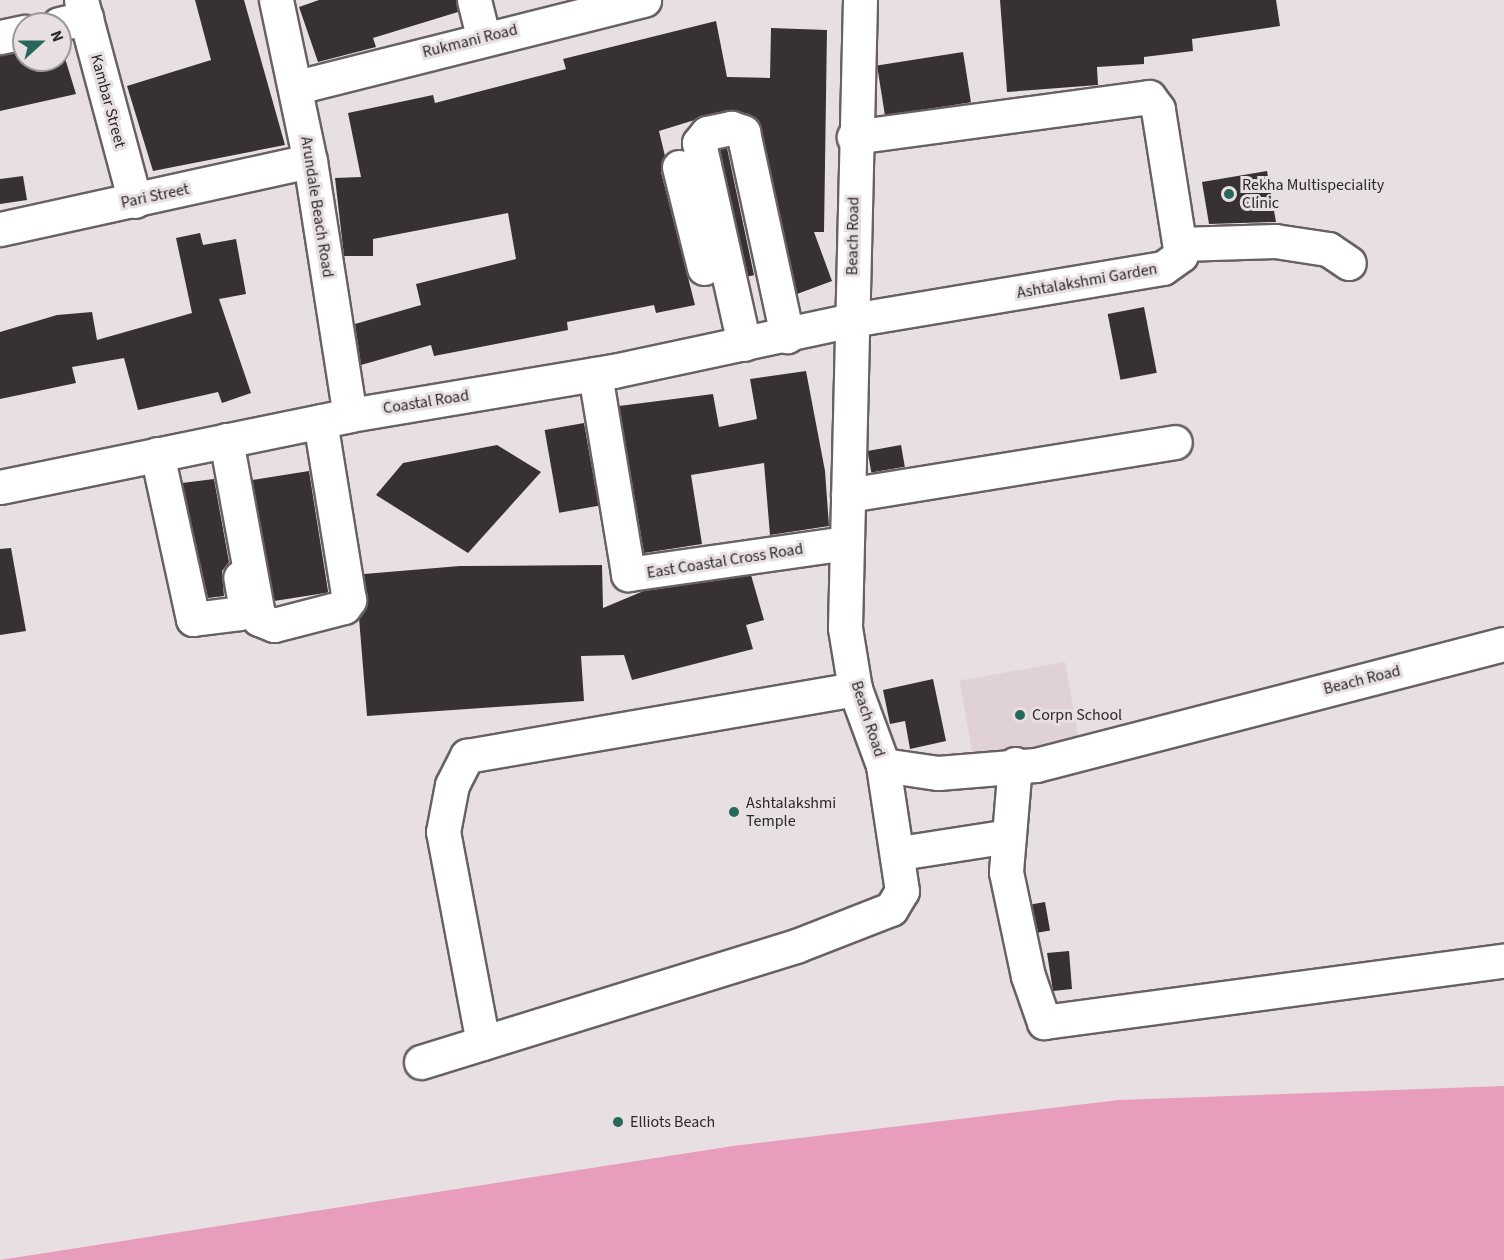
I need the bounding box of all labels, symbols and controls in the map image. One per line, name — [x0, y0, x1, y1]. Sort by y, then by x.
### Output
north arrow — [12, 12, 72, 72]
street label: Rukmani Road — [420, 20, 520, 62]
text: N — [45, 27, 69, 45]
street label: Kambar Street — [86, 52, 130, 150]
street label: Arundale Beach Road — [296, 135, 338, 279]
place label: Rekha Multispeciality Clinic — [1242, 175, 1384, 213]
street label: Pari Street — [119, 179, 191, 213]
marker: Rekha Multispeciality Clinic — [1220, 185, 1238, 203]
street label: Beach Road — [843, 196, 863, 276]
street label: Ashtalakshmi Garden — [1015, 259, 1159, 303]
street label: Coastal Road — [382, 386, 470, 418]
street label: East Coastal Cross Road — [645, 539, 805, 583]
street label: Beach Road — [1321, 661, 1403, 699]
street label: Beach Road — [847, 679, 889, 759]
place label: Corpn School — [1032, 705, 1122, 725]
marker: Corpn School — [1013, 708, 1027, 722]
place label: Ashtalakshmi Temple — [746, 793, 836, 831]
marker: Ashtalakshmi Temple — [727, 805, 741, 819]
place label: Elliots Beach — [630, 1112, 715, 1132]
marker: Elliots Beach — [611, 1115, 625, 1129]

